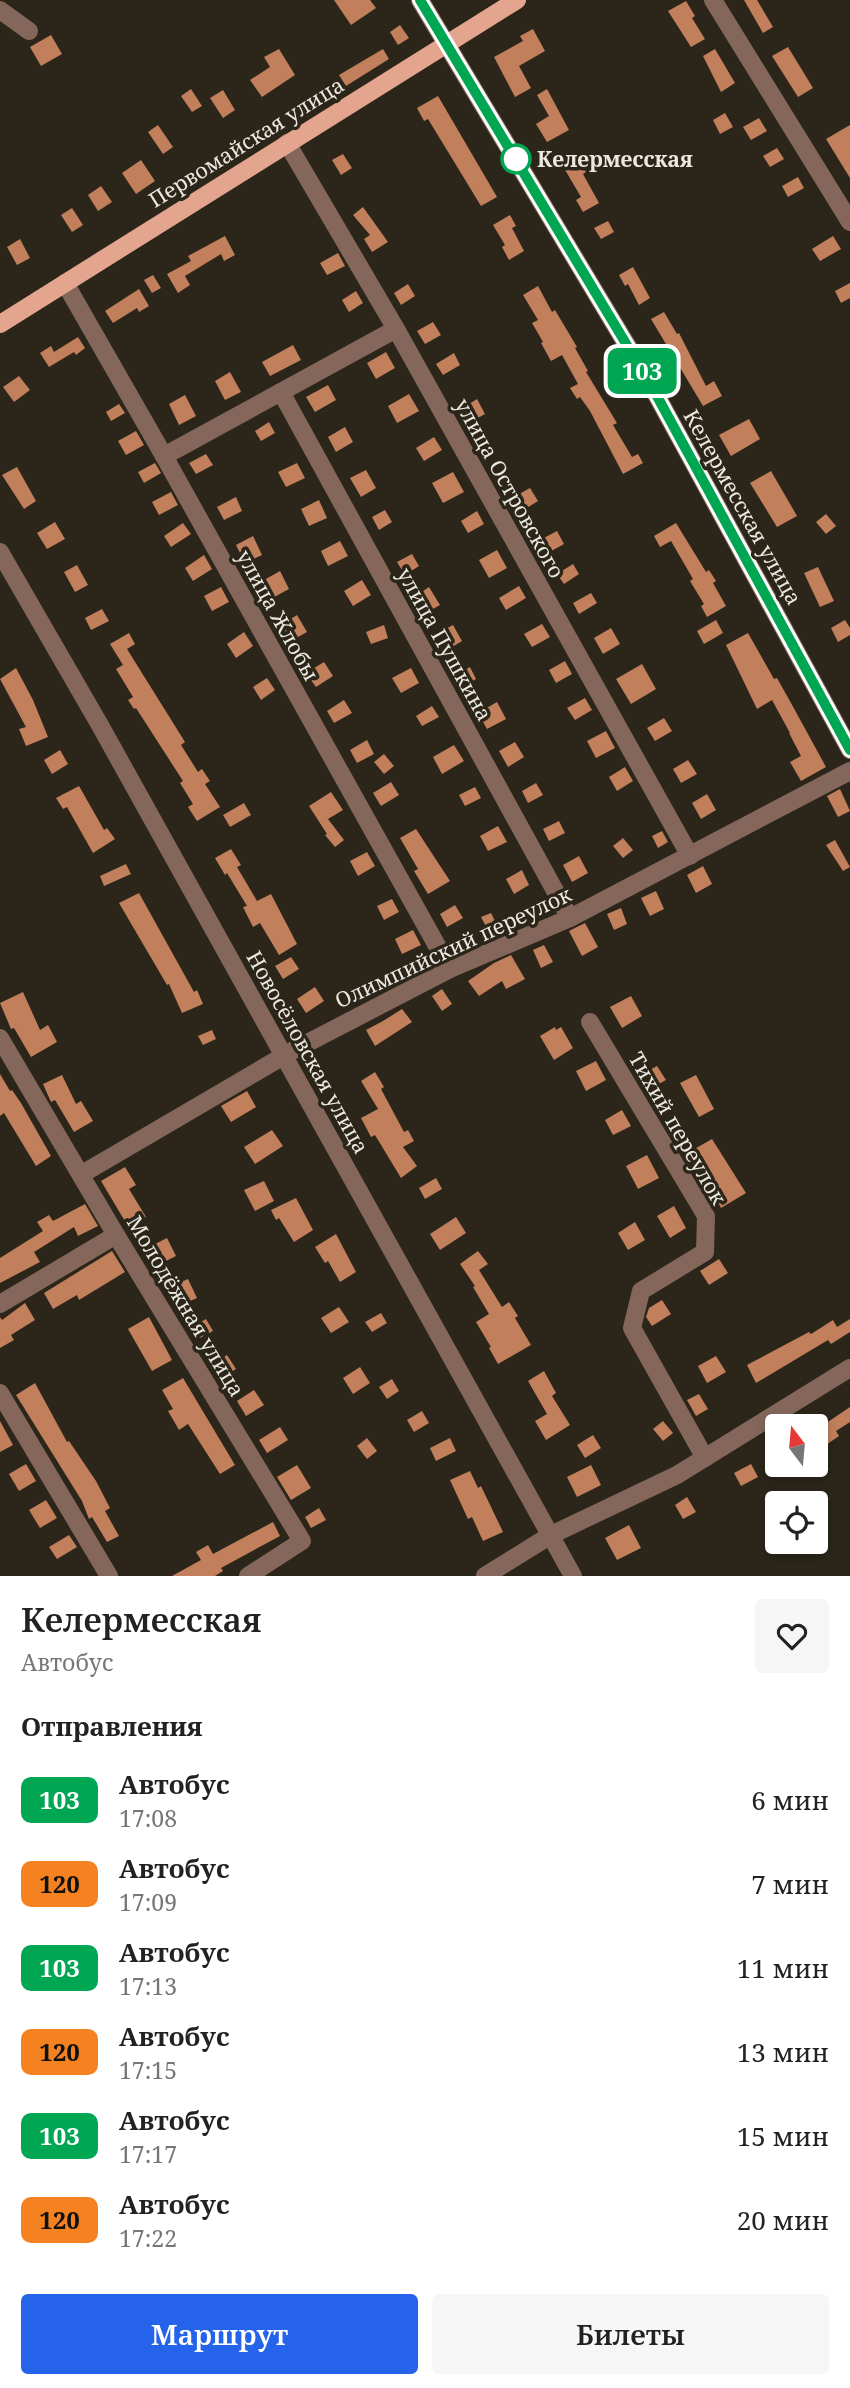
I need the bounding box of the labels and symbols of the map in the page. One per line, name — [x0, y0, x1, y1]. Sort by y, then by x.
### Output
street label: Первомайская улица — [143, 70, 349, 214]
marker: Келермесская — [501, 144, 531, 174]
place label: Келермесская — [537, 145, 693, 173]
line badge: 103 — [602, 348, 682, 394]
street label: улица Островского — [449, 393, 571, 583]
street label: Келермесская улица — [678, 404, 808, 610]
street label: улица Жлобы — [231, 545, 325, 685]
street label: улица Пушкина — [391, 562, 499, 726]
street label: Олимпийский переулок — [330, 880, 576, 1014]
street label: Новосёловская улица — [241, 946, 375, 1158]
street label: Тихий переулок — [623, 1046, 733, 1210]
street label: Молодёжная улица — [121, 1210, 251, 1402]
north arrow — [765, 1414, 828, 1477]

